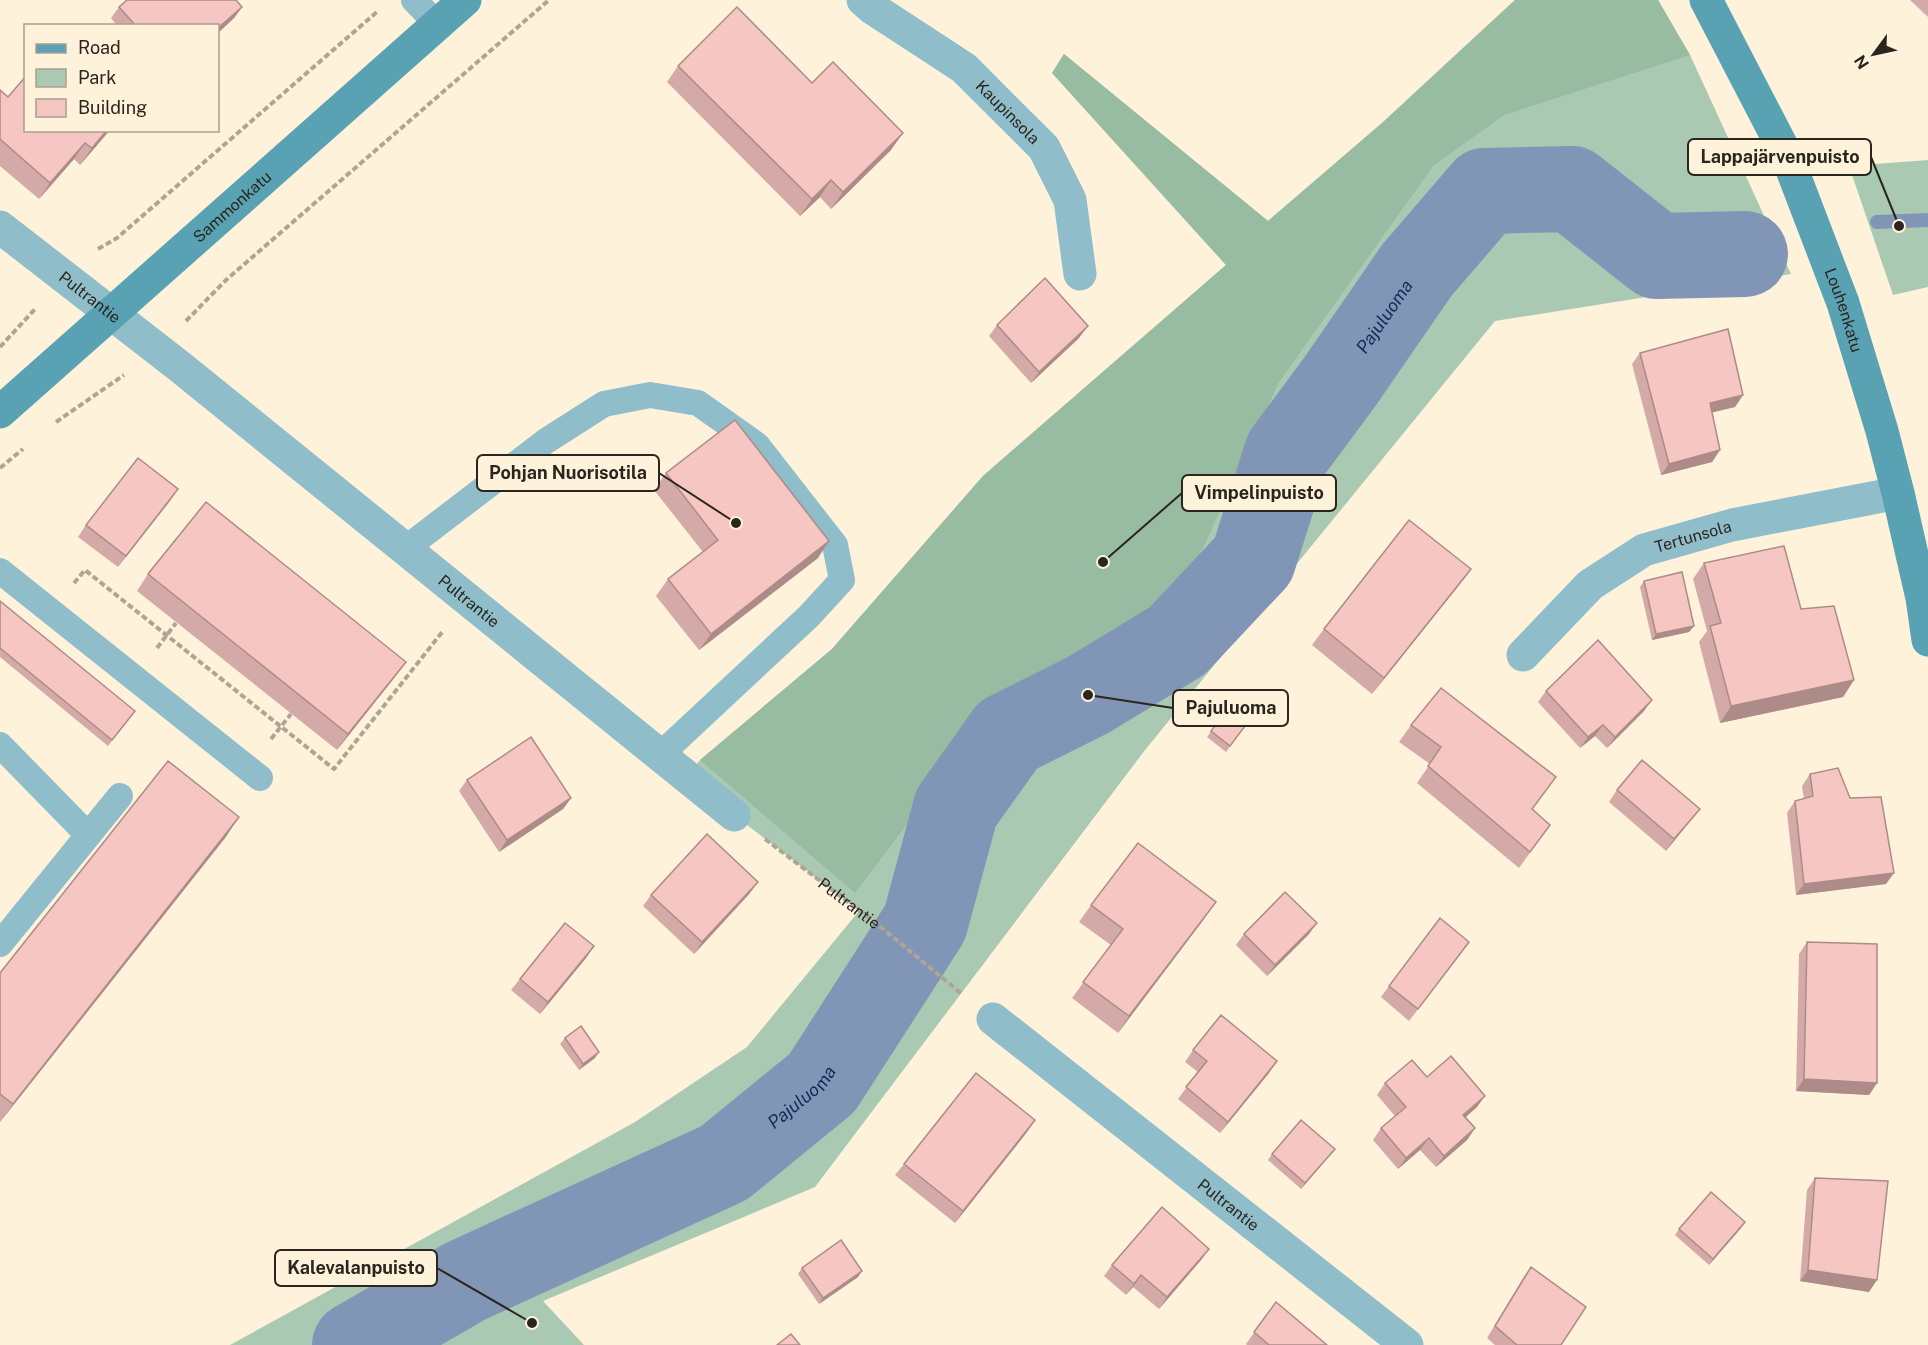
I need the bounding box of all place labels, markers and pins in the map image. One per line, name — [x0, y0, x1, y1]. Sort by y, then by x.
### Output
callout: Lappajärvenpuisto — [1688, 139, 1871, 175]
callout: Pohjan Nuorisotila — [477, 455, 659, 491]
callout: Vimpelinpuisto — [1182, 475, 1336, 511]
callout: Pajuluoma — [1173, 690, 1288, 726]
callout: Kalevalanpuisto — [275, 1250, 437, 1286]

